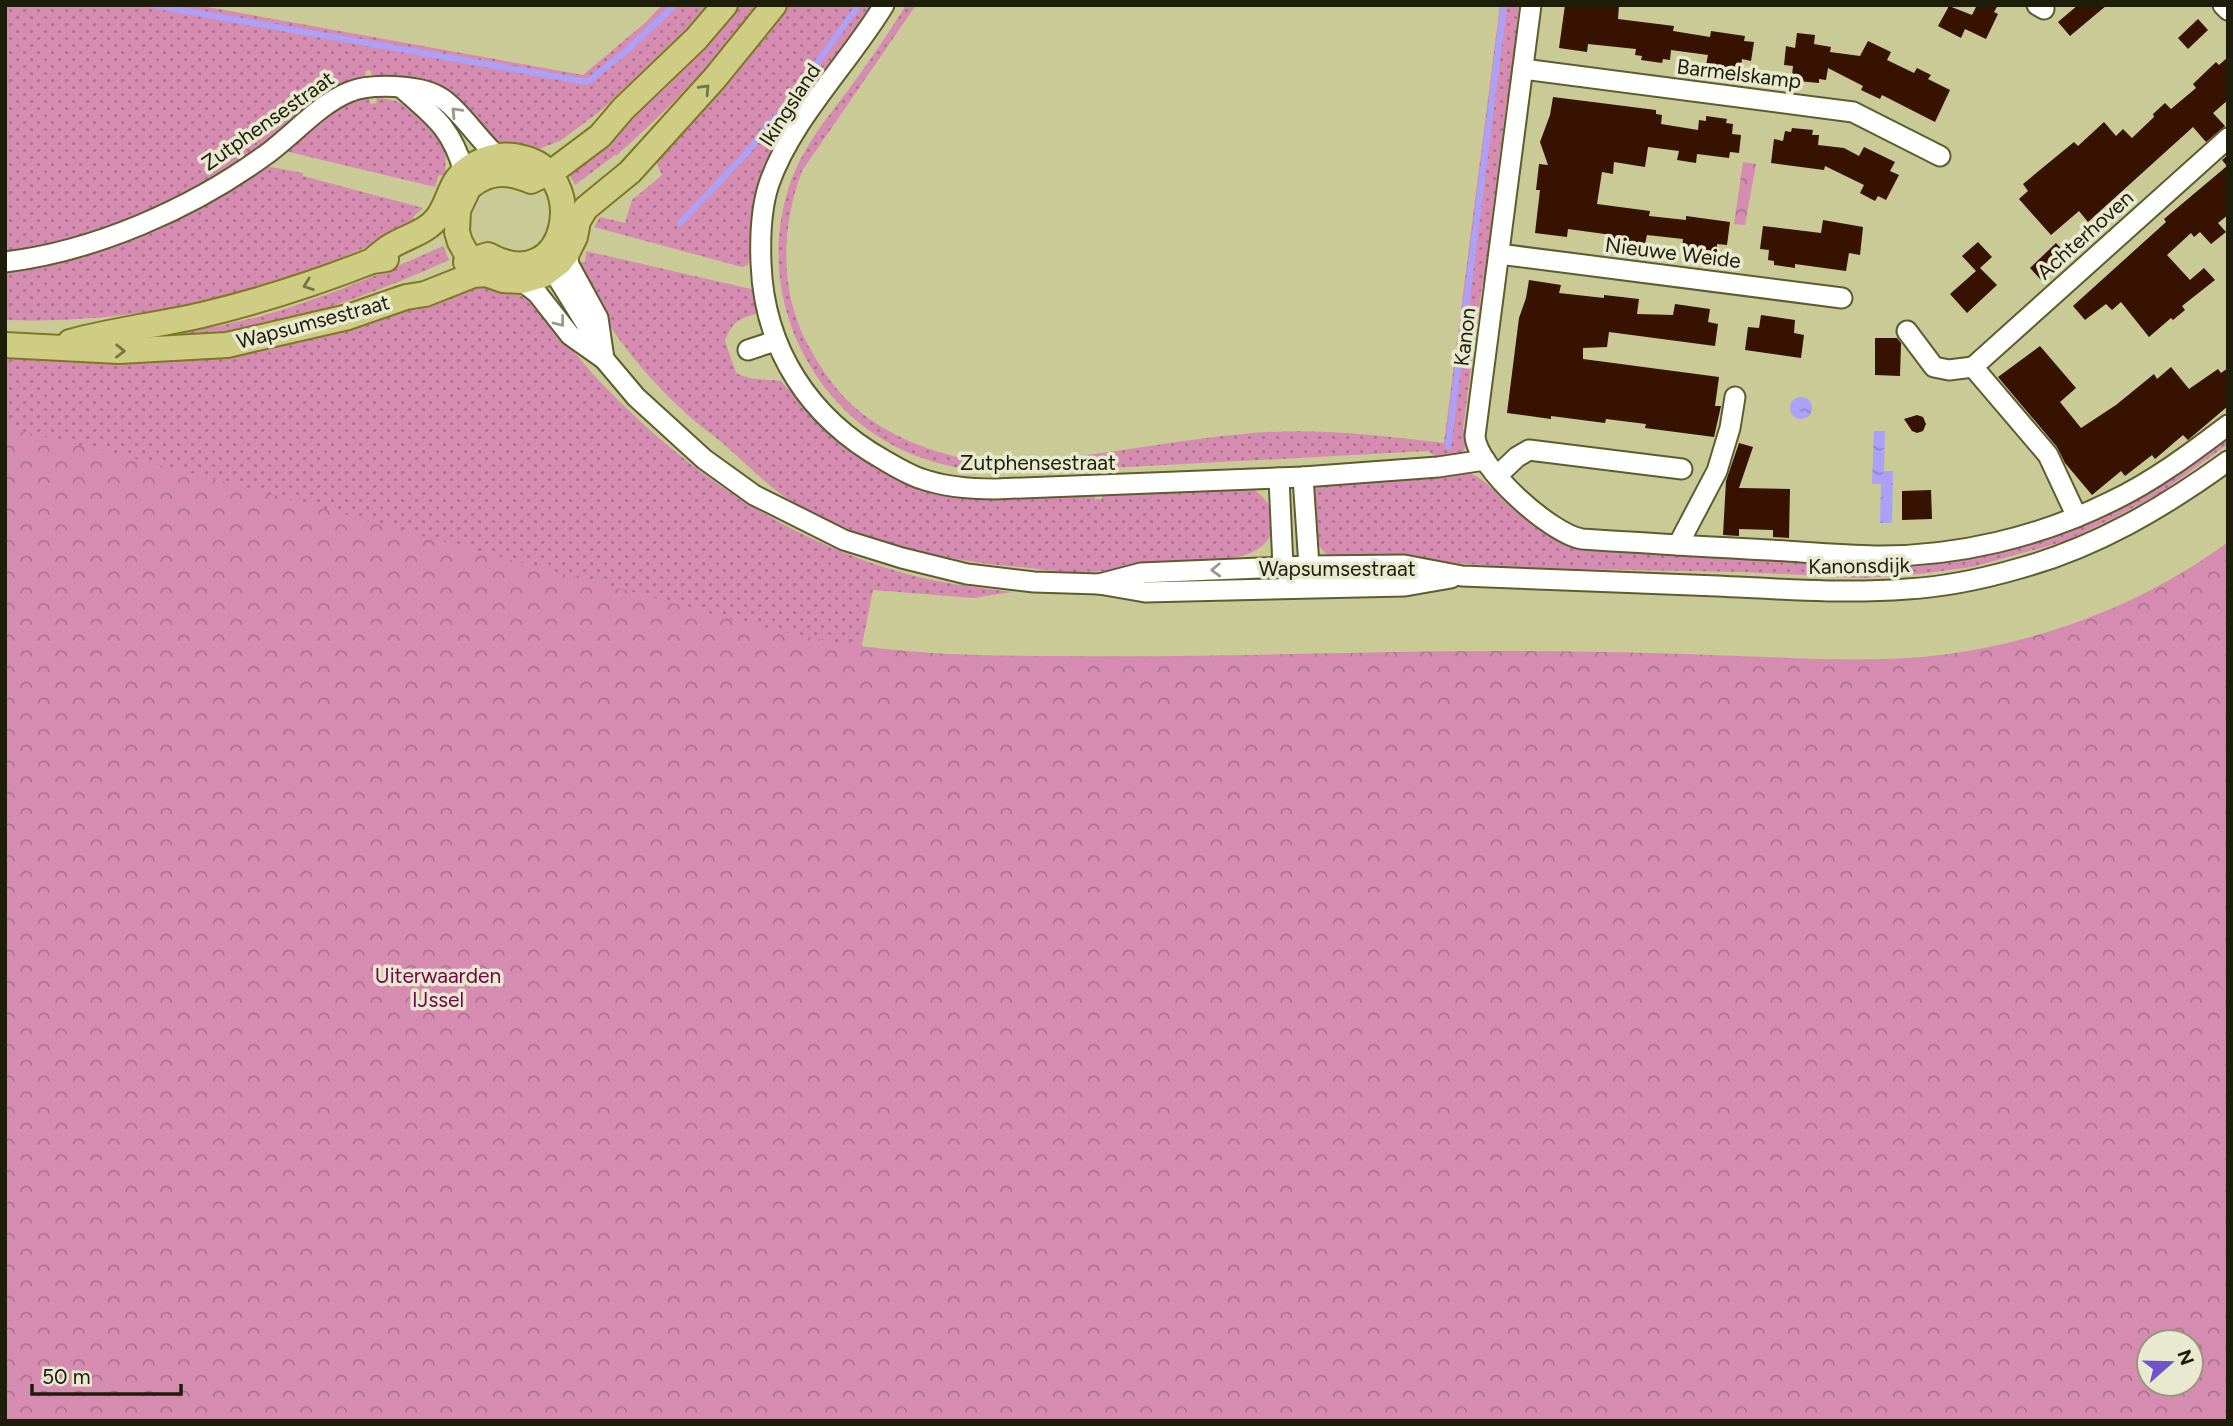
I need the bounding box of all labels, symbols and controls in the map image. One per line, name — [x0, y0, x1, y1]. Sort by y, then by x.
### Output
street label: Barmelskamp — [1675, 53, 1803, 94]
street label: Ikingsland — [754, 59, 826, 151]
street label: Zutphensestraat — [197, 66, 339, 176]
one-way arrow — [696, 84, 709, 97]
one-way arrow — [451, 108, 464, 121]
street label: Achterhoven — [2031, 185, 2138, 284]
street label: Nieuwe Weide — [1604, 232, 1742, 273]
one-way arrow — [302, 277, 314, 291]
street label: Wapsumsestraat — [234, 289, 392, 354]
street label: Kanon — [1449, 306, 1481, 368]
one-way arrow — [552, 315, 565, 327]
one-way arrow — [115, 343, 126, 359]
street label: Zutphensestraat — [960, 450, 1116, 475]
street label: Kanonsdijk — [1808, 552, 1911, 579]
street label: Wapsumsestraat — [1258, 556, 1416, 581]
one-way arrow — [1210, 562, 1221, 577]
park label: Uiterwaarden IJssel — [375, 963, 501, 1012]
north arrow — [2135, 1328, 2205, 1398]
text: N — [2172, 1347, 2199, 1368]
scale bar — [32, 1352, 180, 1396]
text: 50 m — [42, 1364, 91, 1389]

